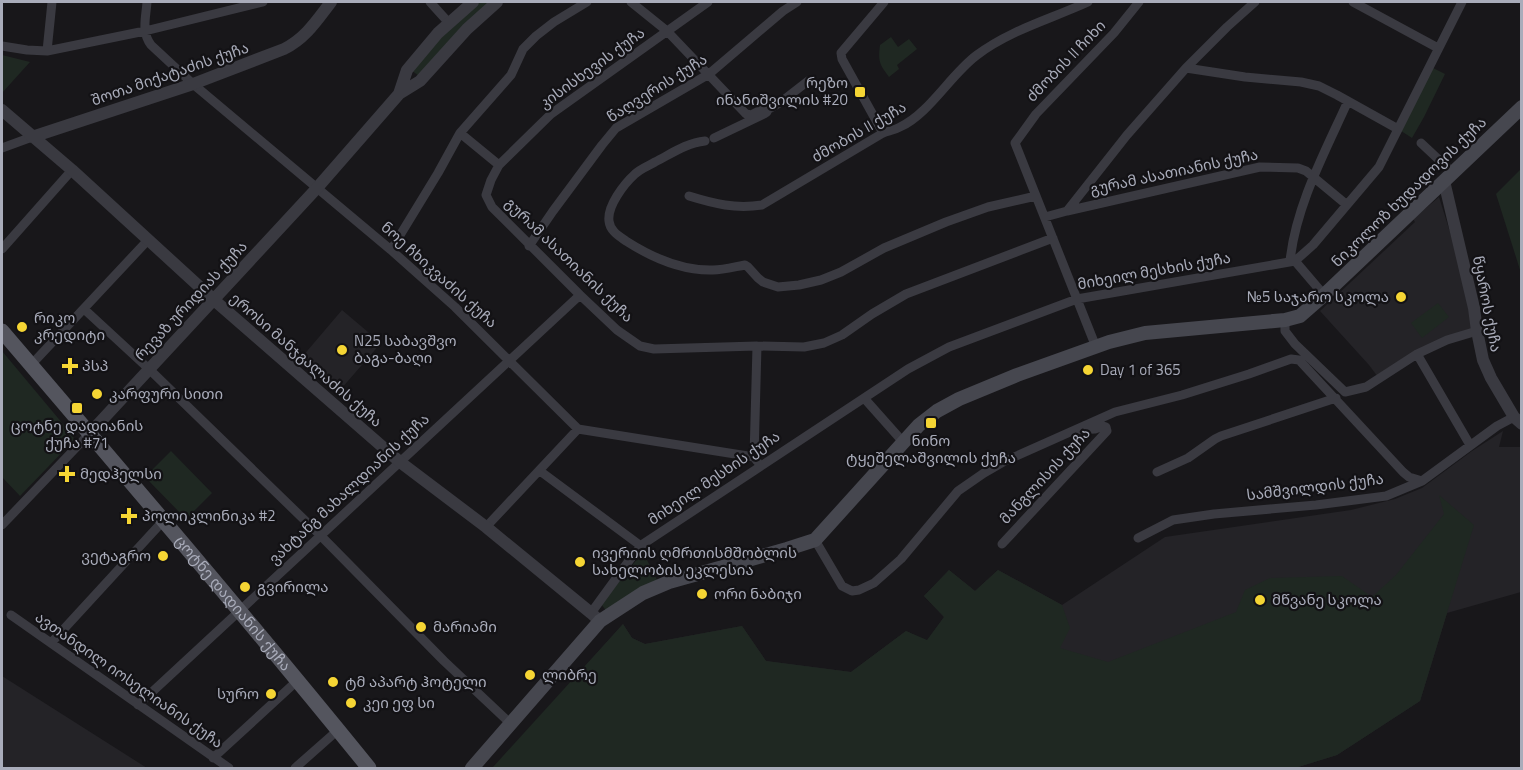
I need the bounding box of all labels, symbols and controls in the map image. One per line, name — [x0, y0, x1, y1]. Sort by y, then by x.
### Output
street label: ძმობის II ჩიხი — [1020, 14, 1111, 107]
street label: კისისხევის ქუჩა — [534, 21, 650, 114]
street label: შოთა მიქატაძის ქუჩა — [88, 36, 252, 111]
street label: წაღვერის ქუჩა — [602, 47, 712, 128]
place label: რეზო ინანიშვილის #20 — [716, 71, 848, 111]
marker: რეზო ინანიშვილის #20 — [853, 85, 867, 99]
street label: ძმობის II ქუჩა — [807, 95, 910, 168]
street label: ნიკოლოზ ხუდადოვის ქუჩა — [1326, 111, 1492, 272]
street label: გურამ ასათიანის ქუჩა — [1088, 142, 1260, 201]
street label: გურამ ასათიანის ქუჩა — [500, 192, 639, 327]
street label: ნოე ჩხიკვაძის ქუჩა — [376, 216, 503, 333]
street label: რევაზ ურიდიას ქუჩა — [129, 235, 253, 366]
street label: მიხეილ მესხის ქუჩა — [1075, 246, 1232, 295]
street label: წყაროს ქუჩა — [1467, 254, 1508, 354]
place label: №5 საჯარო სკოლა — [1247, 285, 1389, 308]
street label: ეროსი მანჯგალაძის ქუჩა — [225, 287, 388, 432]
marker: №5 საჯარო სკოლა — [1394, 290, 1408, 304]
place label: რიკო კრედიტი — [34, 306, 105, 346]
marker: რიკო კრედიტი — [15, 320, 29, 334]
place label: N25 საბავშვო ბაგა-ბაღი — [354, 329, 457, 369]
marker: N25 საბავშვო ბაგა-ბაღი — [335, 343, 349, 357]
place label: პსპ — [82, 354, 108, 377]
place label: Day 1 of 365 — [1100, 358, 1181, 381]
marker: პსპ — [63, 359, 77, 373]
marker: Day 1 of 365 — [1081, 363, 1095, 377]
place label: კარფური სითი — [109, 382, 223, 405]
marker: კარფური სითი — [90, 387, 104, 401]
marker: ცოტნე დადიანის ქუჩა #71 — [70, 401, 84, 415]
street label: ვახტანგ მახალდიანის ქუჩა — [263, 408, 434, 570]
place label: ცოტნე დადიანის ქუჩა #71 — [11, 414, 143, 454]
marker: ნინო ტყეშელაშვილის ქუჩა — [924, 416, 938, 430]
street label: მანგლისის ქუჩა — [994, 422, 1096, 529]
street label: მიხეილ მესხის ქუჩა — [643, 425, 785, 531]
place label: ნინო ტყეშელაშვილის ქუჩა — [846, 429, 1016, 469]
place label: მედჰელსი — [80, 462, 162, 485]
marker: მედჰელსი — [58, 465, 76, 483]
street label: სამშვილდის ქუჩა — [1245, 467, 1385, 506]
place label: პოლიკლინიკა #2 — [142, 504, 276, 527]
marker: პოლიკლინიკა #2 — [120, 507, 138, 525]
street label: ცოტნე დადიანის ქუჩა — [170, 530, 297, 676]
place label: ივერიის ღმრთისმშობლის სახელობის ეკლესია — [592, 541, 797, 581]
place label: ვეტაგრო — [81, 544, 151, 567]
marker: ვეტაგრო — [156, 549, 170, 563]
marker: ივერიის ღმრთისმშობლის სახელობის ეკლესია — [573, 555, 587, 569]
place label: გვირილა — [257, 575, 328, 598]
marker: გვირილა — [238, 580, 252, 594]
place label: ორი ნაბიჯი — [714, 582, 802, 605]
marker: ორი ნაბიჯი — [695, 587, 709, 601]
place label: მწვანე სკოლა — [1272, 588, 1382, 611]
marker: მწვანე სკოლა — [1253, 593, 1267, 607]
street label: ავთანდილ იოსელიანის ქუჩა — [31, 606, 228, 754]
place label: მარიამი — [433, 615, 497, 638]
marker: მარიამი — [414, 620, 428, 634]
place label: ლიბრე — [542, 663, 597, 686]
marker: ლიბრე — [523, 668, 537, 682]
place label: ტმ აპარტ ჰოტელი — [345, 670, 487, 693]
marker: ტმ აპარტ ჰოტელი — [326, 675, 340, 689]
place label: სურო — [217, 682, 259, 705]
marker: სურო — [264, 687, 278, 701]
place label: კეი ეფ სი — [363, 691, 435, 714]
marker: კეი ეფ სი — [344, 696, 358, 710]

